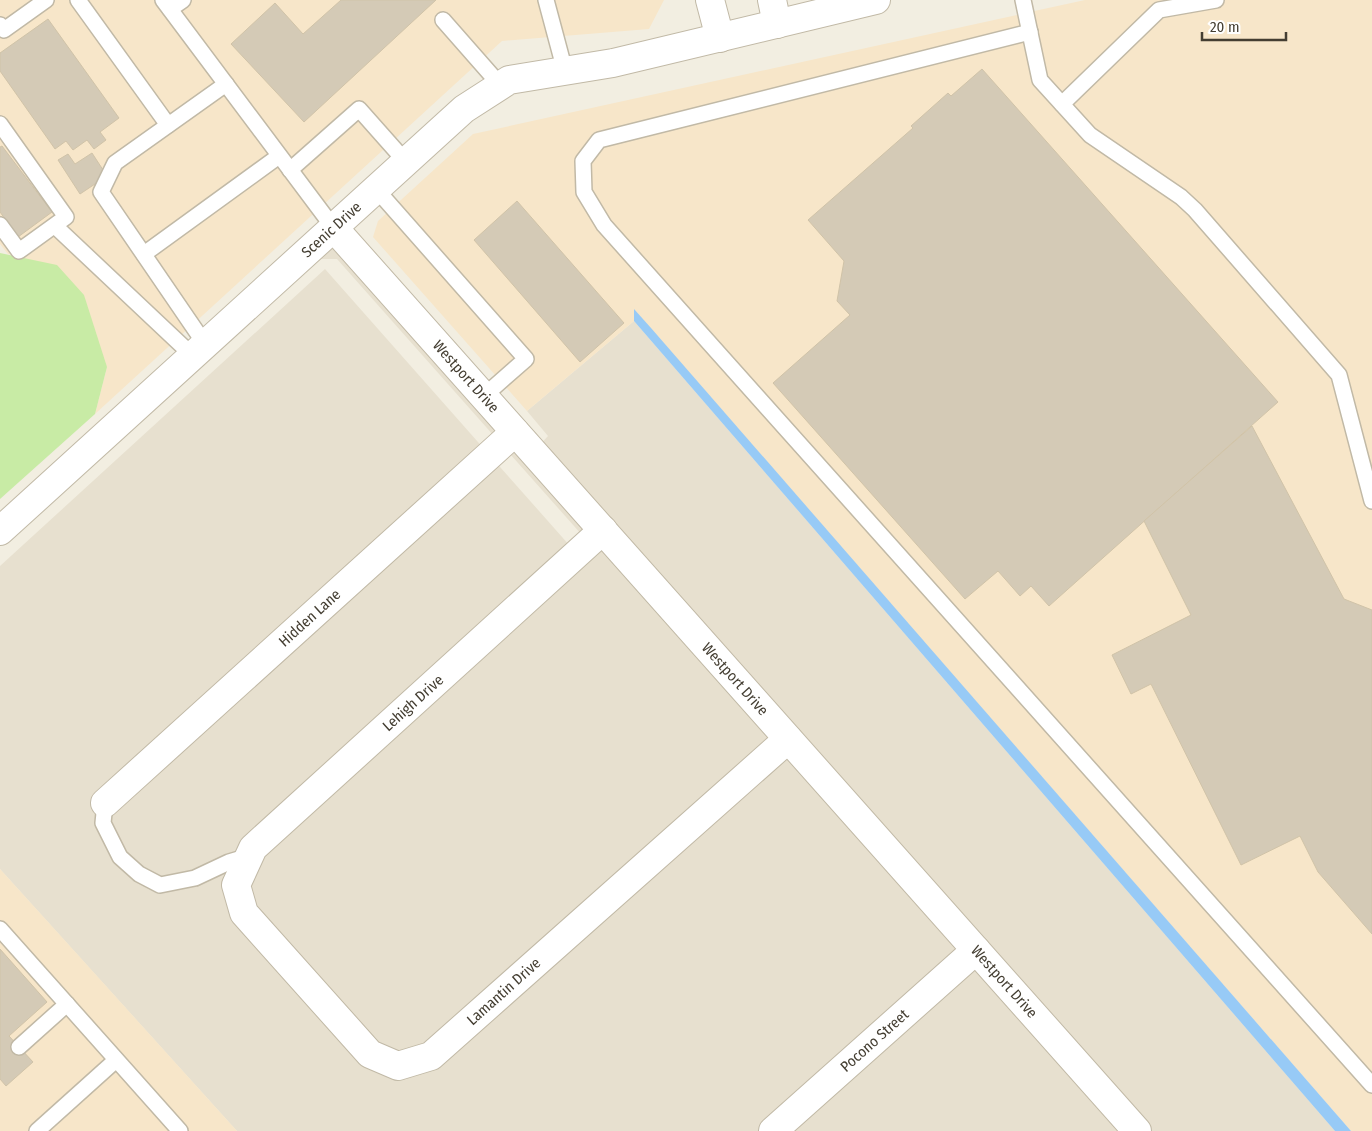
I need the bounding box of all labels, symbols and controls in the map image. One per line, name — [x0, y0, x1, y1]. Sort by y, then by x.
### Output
scale bar — [1202, 10, 1286, 42]
text: 20 m — [1210, 18, 1240, 36]
street label: Scenic Drive — [298, 198, 365, 261]
street label: Westport Drive — [429, 336, 503, 416]
street label: Hidden Lane — [275, 585, 344, 650]
street label: Westport Drive — [698, 639, 772, 719]
street label: Lehigh Drive — [379, 671, 447, 735]
street label: Westport Drive — [967, 942, 1041, 1022]
street label: Lamantin Drive — [463, 954, 544, 1029]
street label: Pocono Street — [837, 1005, 913, 1076]

